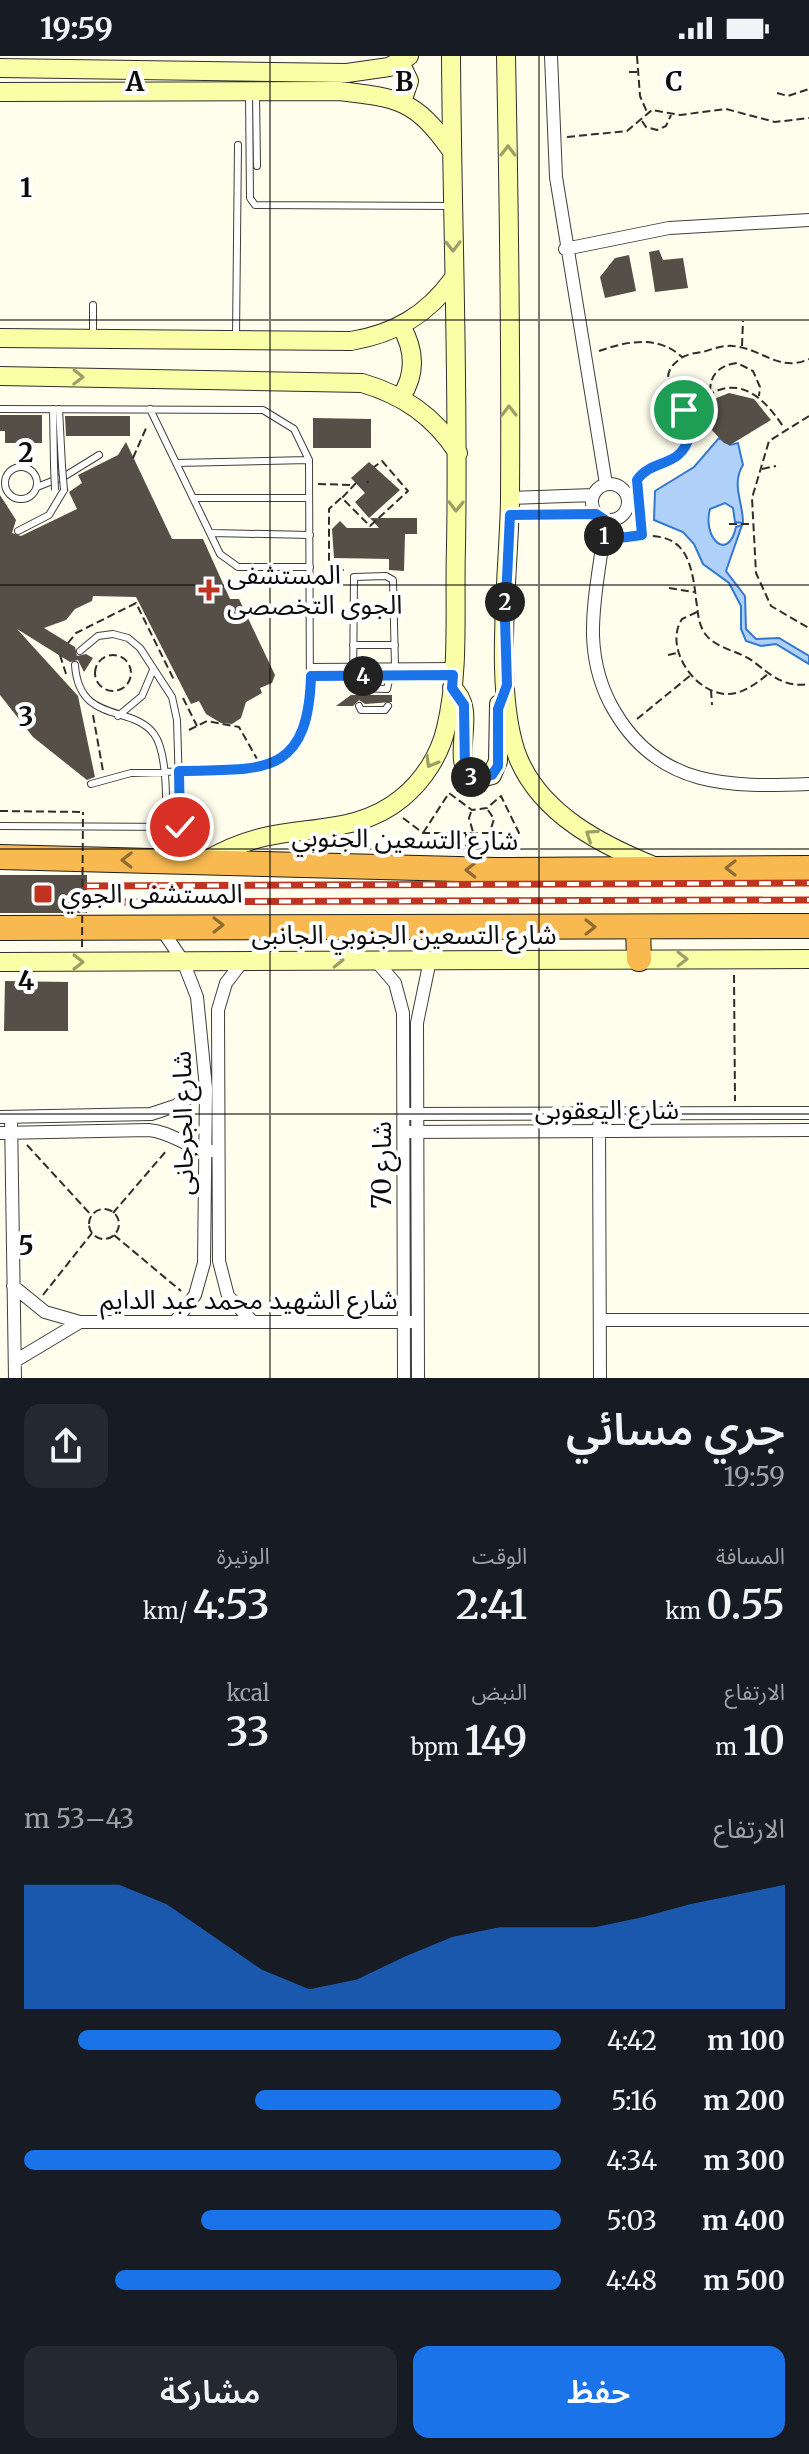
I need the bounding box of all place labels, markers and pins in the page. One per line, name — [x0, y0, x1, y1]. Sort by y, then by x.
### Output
pin — [650, 376, 718, 444]
pin: 1 — [584, 516, 624, 556]
place label: المستشفى الجوى التخصصى — [227, 558, 402, 621]
marker: المستشفى الجوى التخصصى — [198, 579, 220, 601]
pin: 2 — [485, 582, 525, 622]
pin: 4 — [343, 656, 383, 696]
pin: 3 — [451, 757, 491, 797]
pin — [146, 793, 214, 861]
place label: المستشفى الجوي — [61, 877, 243, 914]
marker: المستشفى الجوي — [32, 883, 54, 905]

